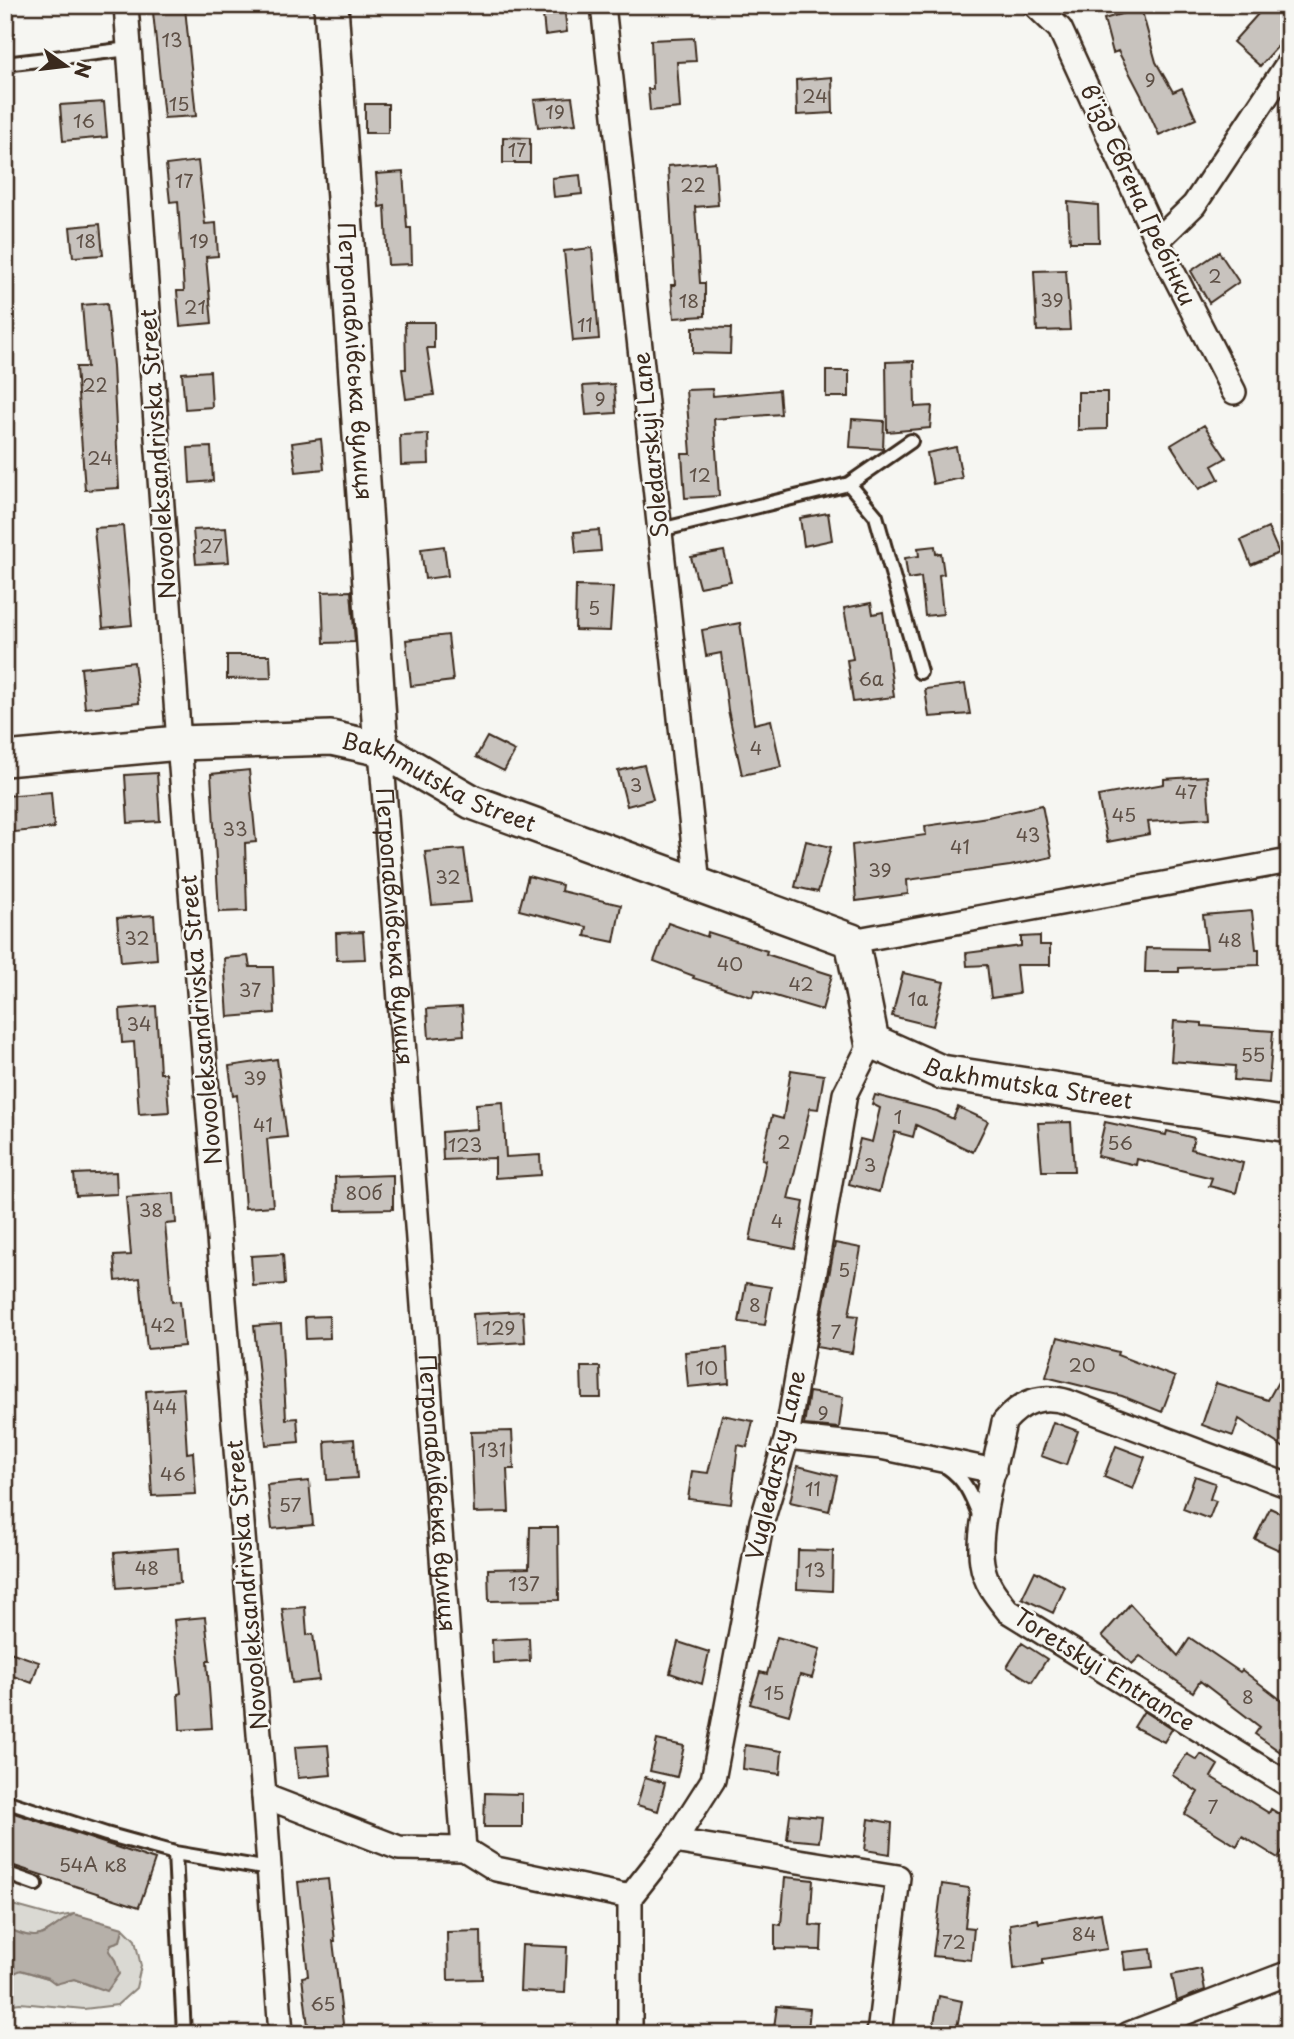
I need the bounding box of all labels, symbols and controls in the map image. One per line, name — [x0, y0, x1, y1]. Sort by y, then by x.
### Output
house number: 13 — [161, 25, 183, 53]
north arrow — [32, 32, 102, 102]
text: N — [68, 60, 99, 81]
house number: 9 — [1144, 65, 1156, 93]
street label: в'їзд Євгена Гребінки — [1073, 78, 1206, 311]
house number: 24 — [802, 81, 828, 109]
house number: 15 — [169, 89, 189, 117]
house number: 19 — [545, 97, 565, 125]
house number: 16 — [73, 106, 95, 134]
house number: 17 — [508, 135, 526, 163]
house number: 17 — [175, 166, 193, 194]
house number: 22 — [680, 170, 706, 198]
street label: Петропавлівська вулиця — [330, 221, 383, 501]
house number: 18 — [76, 226, 96, 254]
house number: 19 — [189, 226, 209, 254]
house number: 2 — [1208, 261, 1222, 289]
house number: 39 — [1040, 285, 1064, 313]
house number: 18 — [679, 286, 699, 314]
house number: 21 — [184, 292, 206, 320]
street label: Novooleksandrivska Street — [129, 308, 184, 600]
house number: 11 — [577, 310, 593, 338]
street label: Soledarskyi Lane — [622, 350, 677, 540]
house number: 22 — [82, 370, 108, 398]
house number: 9 — [594, 384, 606, 412]
house number: 24 — [87, 443, 113, 471]
house number: 12 — [689, 460, 711, 488]
house number: 27 — [199, 531, 223, 559]
house number: 5 — [588, 593, 600, 621]
house number: 6а — [858, 664, 884, 692]
street label: Bakhmutska Street — [338, 722, 541, 840]
house number: 4 — [750, 733, 762, 761]
house number: 3 — [630, 770, 642, 798]
house number: 47 — [1175, 777, 1197, 805]
street label: Петропавлівська вулиця — [368, 786, 424, 1067]
house number: 45 — [1112, 800, 1136, 828]
house number: 33 — [223, 814, 247, 842]
house number: 43 — [1016, 820, 1040, 848]
house number: 41 — [950, 832, 970, 860]
house number: 39 — [868, 855, 892, 883]
house number: 32 — [435, 862, 461, 890]
street label: Novooleksandrivska Street — [169, 874, 230, 1166]
house number: 32 — [124, 923, 150, 951]
house number: 48 — [1218, 925, 1242, 953]
house number: 40 — [717, 949, 743, 977]
house number: 42 — [788, 969, 814, 997]
house number: 37 — [239, 975, 261, 1003]
house number: 1а — [908, 984, 928, 1012]
house number: 34 — [126, 1009, 152, 1037]
house number: 55 — [1241, 1040, 1265, 1068]
street label: Bakhmutska Street — [917, 1047, 1135, 1117]
house number: 39 — [243, 1063, 267, 1091]
house number: 1 — [894, 1102, 902, 1130]
house number: 41 — [253, 1110, 273, 1138]
house number: 2 — [777, 1127, 791, 1155]
house number: 56 — [1107, 1128, 1133, 1156]
house number: 123 — [448, 1130, 482, 1158]
house number: 3 — [864, 1150, 876, 1178]
house number: 80б — [346, 1178, 382, 1206]
house number: 38 — [139, 1195, 163, 1223]
house number: 4 — [771, 1206, 783, 1234]
house number: 5 — [838, 1255, 850, 1283]
house number: 8 — [749, 1290, 761, 1318]
house number: 42 — [150, 1310, 176, 1338]
house number: 129 — [483, 1313, 515, 1341]
house number: 7 — [831, 1317, 842, 1345]
house number: 20 — [1068, 1350, 1096, 1378]
street label: Петропавлівська вулиця — [411, 1353, 467, 1633]
house number: 10 — [696, 1353, 718, 1381]
street label: Vugledarsky Lane — [736, 1366, 813, 1563]
house number: 44 — [152, 1392, 178, 1420]
house number: 9 — [817, 1398, 829, 1426]
house number: 131 — [478, 1435, 506, 1463]
street label: Novooleksandrivska Street — [215, 1439, 276, 1731]
house number: 46 — [160, 1459, 186, 1487]
house number: 11 — [805, 1474, 821, 1502]
house number: 57 — [279, 1490, 302, 1518]
house number: 48 — [135, 1553, 159, 1581]
house number: 13 — [804, 1555, 826, 1583]
house number: 137 — [508, 1569, 540, 1597]
street label: Toretskyi Entrance — [1007, 1599, 1203, 1739]
house number: 15 — [764, 1678, 784, 1706]
house number: 8 — [1242, 1682, 1254, 1710]
house number: 7 — [1208, 1792, 1219, 1820]
house number: 54А к8 — [59, 1850, 127, 1878]
house number: 84 — [1072, 1919, 1096, 1947]
house number: 72 — [942, 1927, 966, 1955]
house number: 65 — [310, 1989, 336, 2017]

